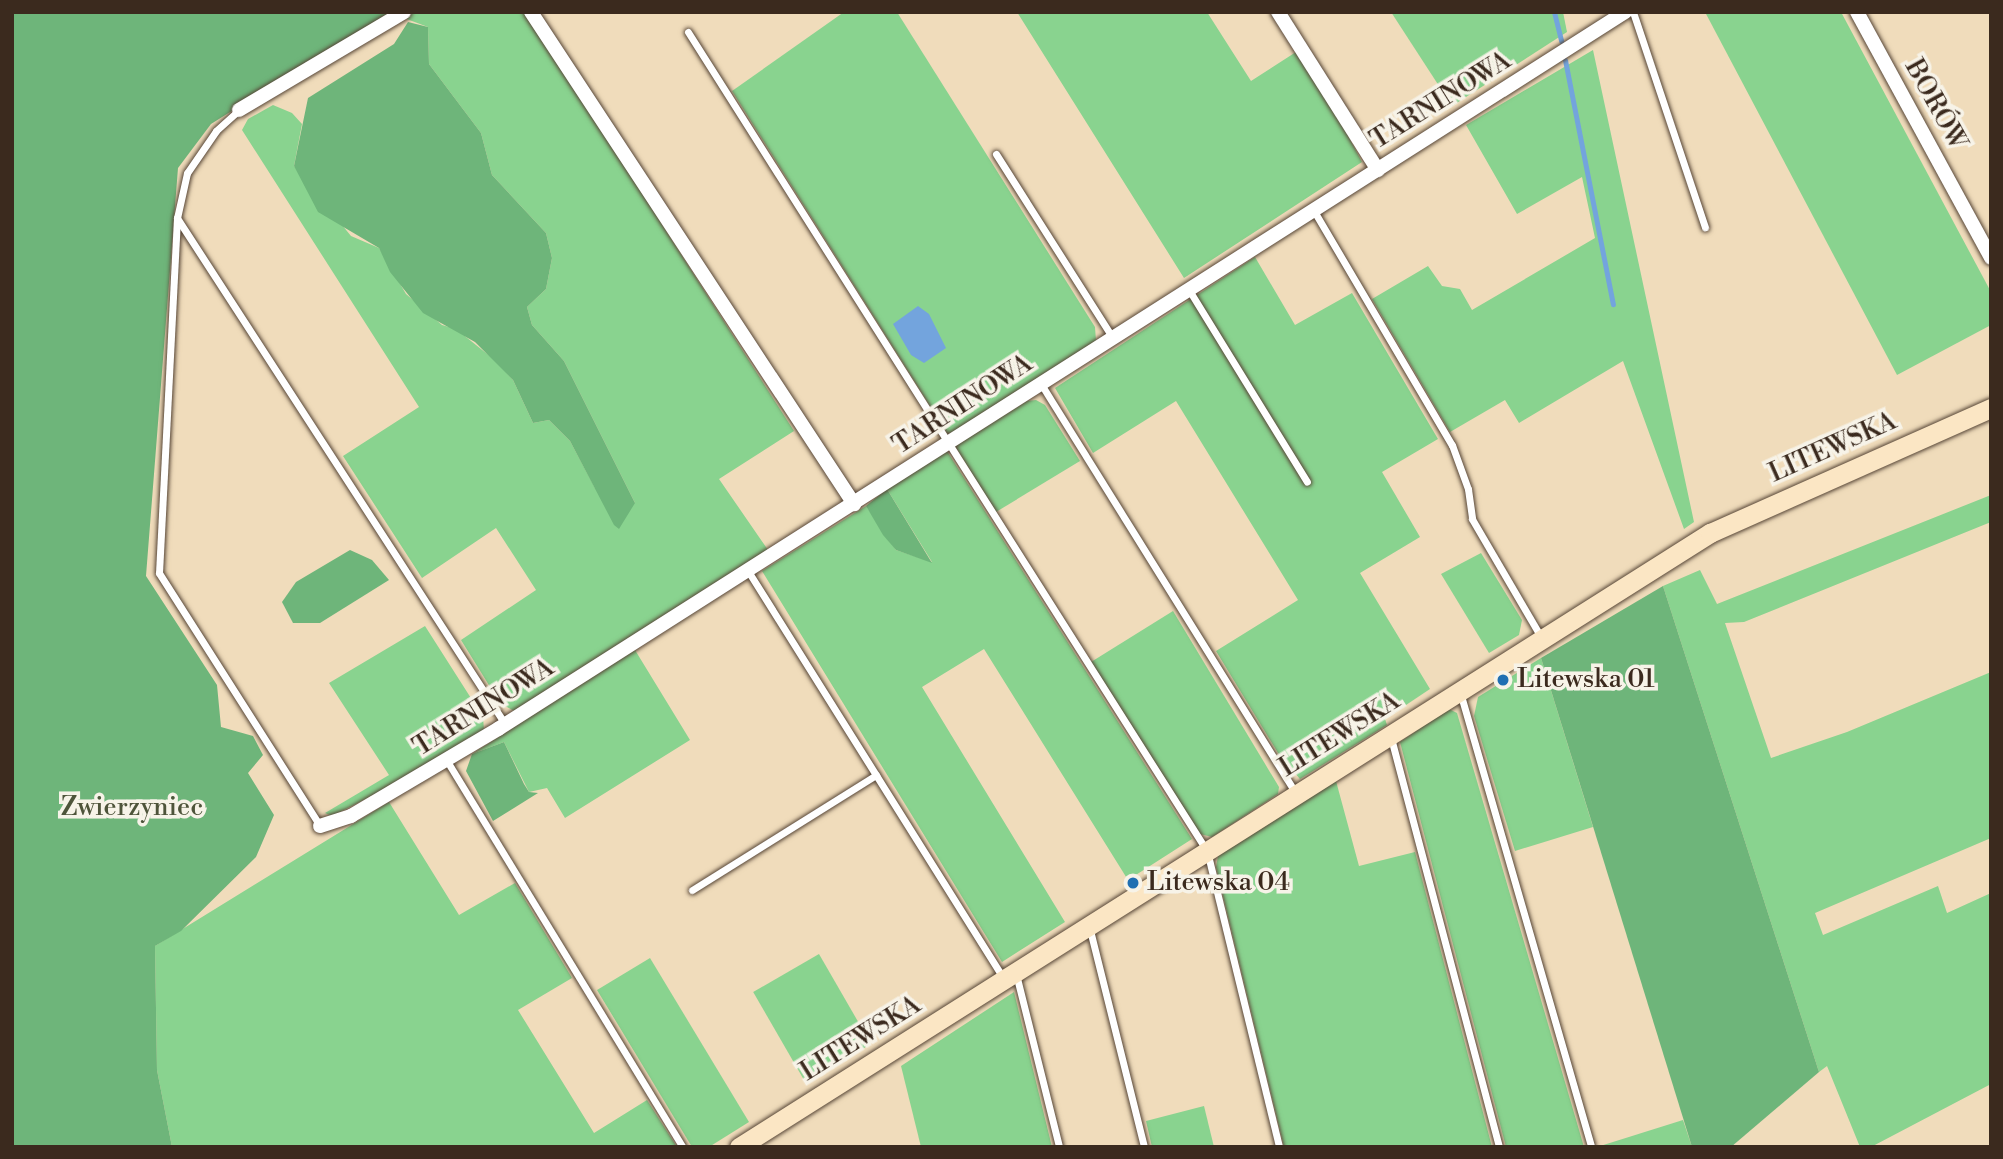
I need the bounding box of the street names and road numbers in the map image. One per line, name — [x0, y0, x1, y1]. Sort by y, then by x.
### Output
street label: TARNINOWA — [1365, 45, 1517, 157]
street label: BORÓW — [1897, 54, 1973, 156]
street label: TARNINOWA — [888, 348, 1038, 462]
street label: LITEWSKA — [1765, 406, 1901, 490]
street label: TARNINOWA — [408, 652, 560, 764]
street label: LITEWSKA — [1274, 686, 1406, 784]
street label: LITEWSKA — [795, 990, 927, 1088]

